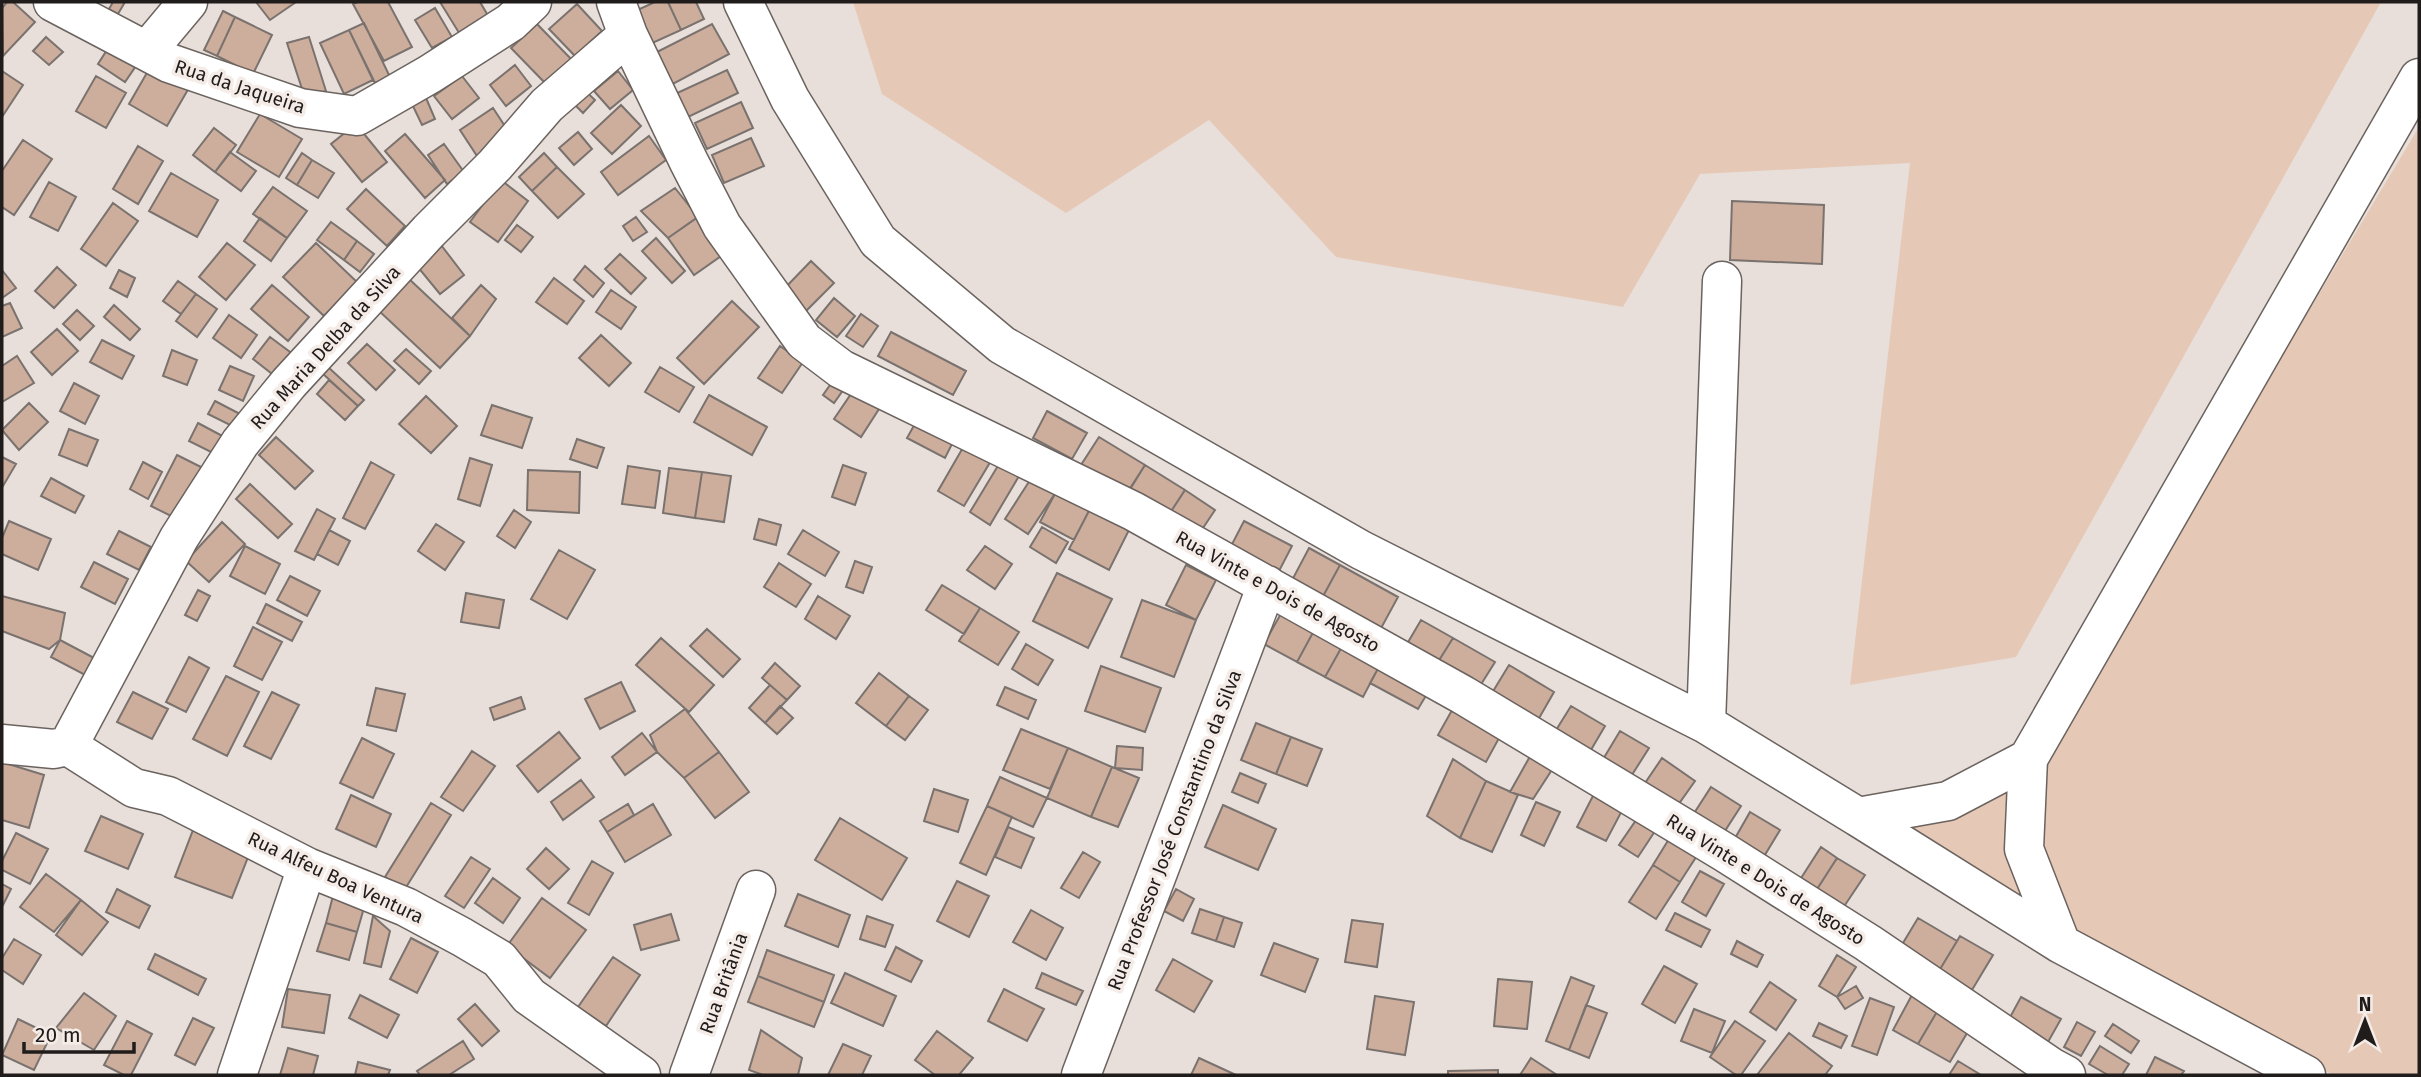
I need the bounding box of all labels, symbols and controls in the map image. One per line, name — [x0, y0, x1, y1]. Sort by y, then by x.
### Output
street label: Rua da Jaqueira — [172, 55, 308, 118]
street label: Rua Maria Delba da Silva — [246, 261, 405, 434]
street label: Rua Vinte e Dois de Agosto — [1172, 526, 1384, 657]
street label: Rua Professor José Constantino da Silva — [1103, 667, 1246, 994]
street label: Rua Vinte e Dois de Agosto — [1662, 809, 1869, 950]
street label: Rua Alfeu Boa Ventura — [244, 827, 427, 928]
street label: Rua Britânia — [695, 929, 752, 1037]
north arrow — [2330, 986, 2400, 1056]
text: N — [2359, 993, 2371, 1016]
scale bar — [24, 1010, 135, 1054]
text: 20 m — [35, 1022, 81, 1048]

